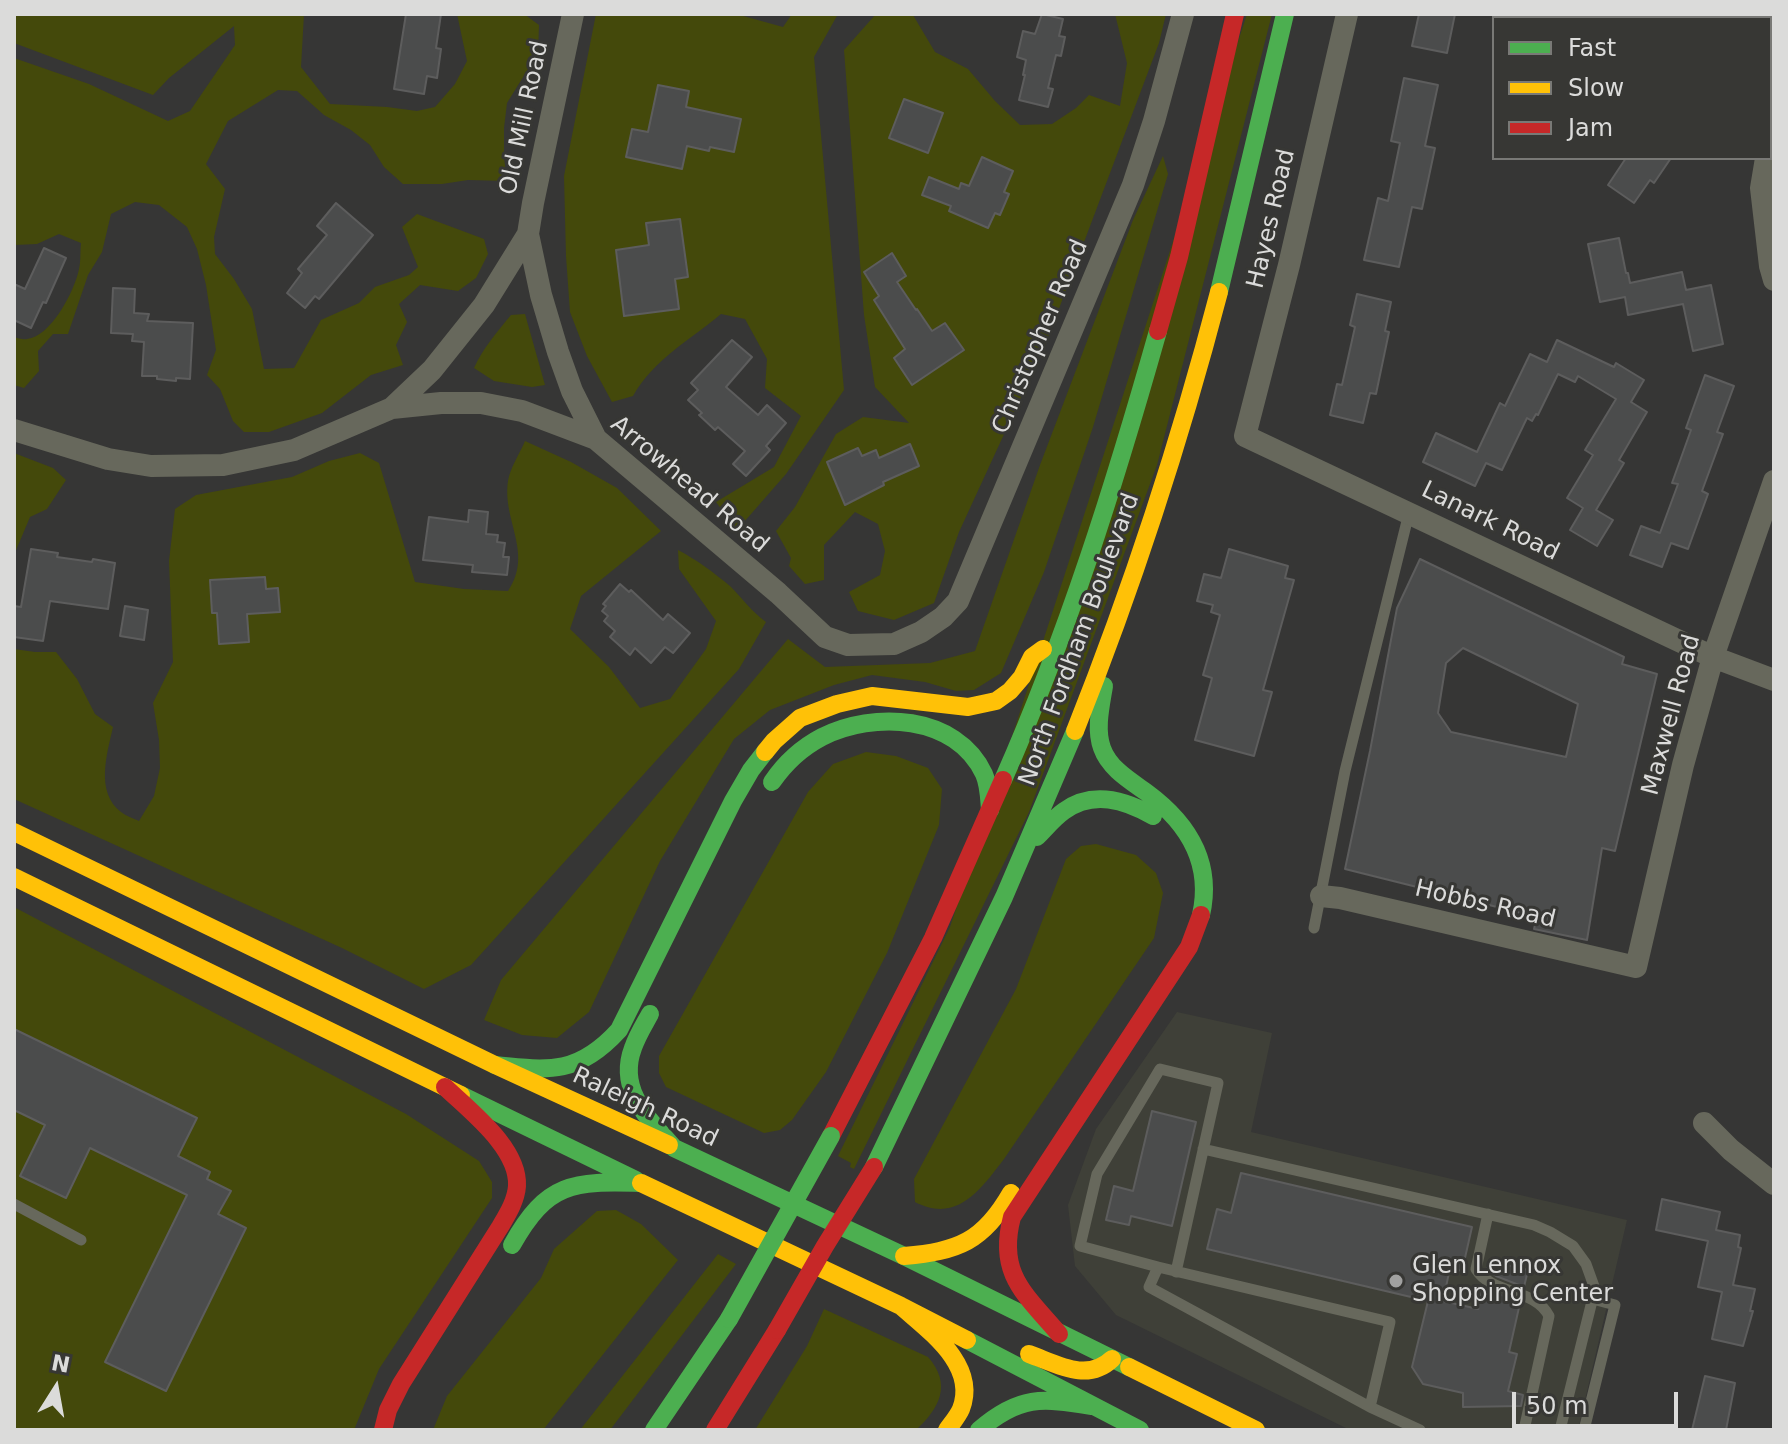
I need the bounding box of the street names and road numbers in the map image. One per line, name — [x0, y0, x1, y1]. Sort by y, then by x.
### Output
street label: Old Mill Road — [495, 38, 555, 198]
street label: Hayes Road — [1242, 147, 1302, 291]
street label: Christopher Road — [987, 236, 1095, 438]
street label: Arrowhead Road — [604, 411, 774, 559]
street label: Lanark Road — [1416, 476, 1564, 568]
street label: North Fordham Boulevard — [1014, 490, 1146, 790]
street label: Maxwell Road — [1637, 631, 1707, 799]
street label: Hobbs Road — [1412, 875, 1558, 935]
street label: Raleigh Road — [568, 1062, 722, 1154]

